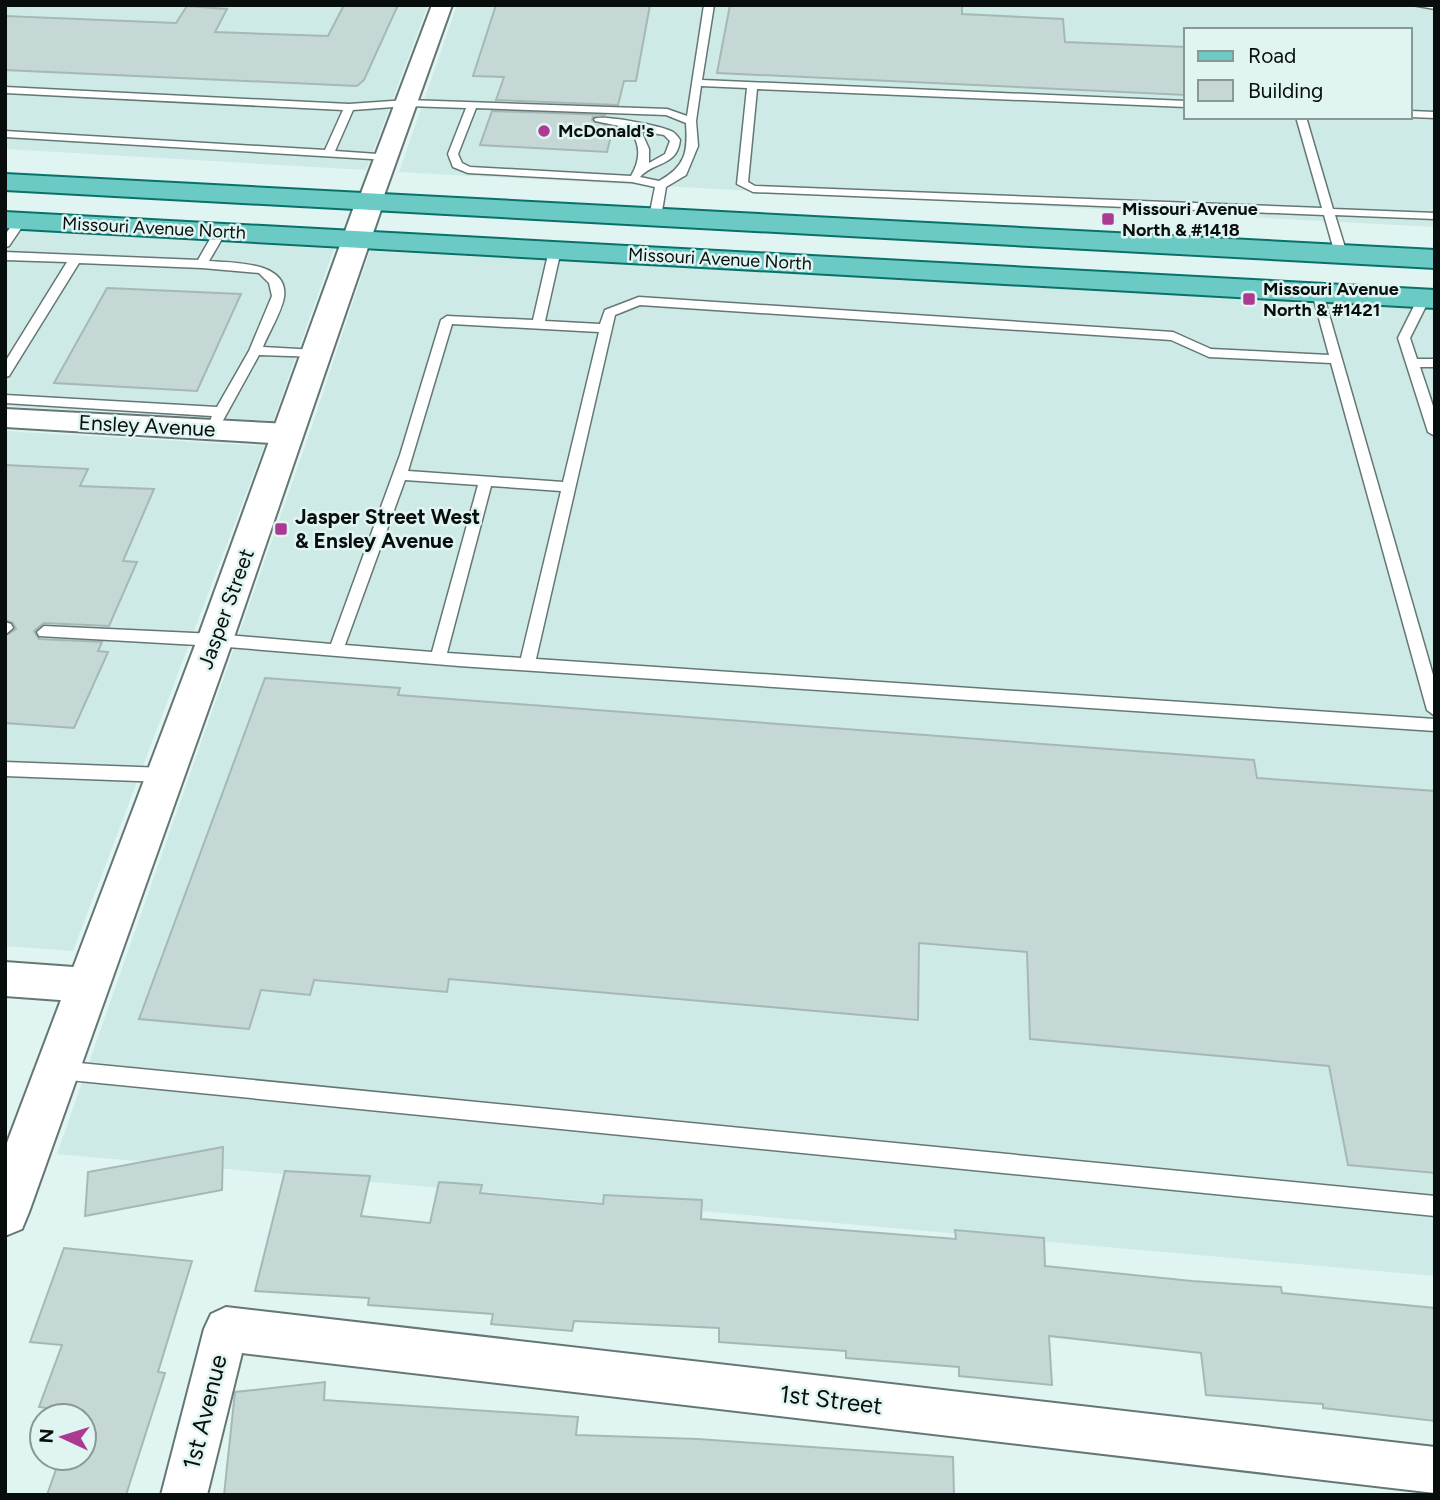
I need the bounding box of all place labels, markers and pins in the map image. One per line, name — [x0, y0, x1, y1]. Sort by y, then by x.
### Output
place label: McDonald's — [558, 120, 655, 142]
marker: McDonald's — [536, 123, 552, 139]
place label: Missouri Avenue North & #1418 — [1122, 198, 1258, 241]
marker: Missouri Avenue North & #1418 — [1100, 211, 1116, 227]
place label: Missouri Avenue North & #1421 — [1263, 278, 1399, 321]
marker: Missouri Avenue North & #1421 — [1241, 291, 1257, 307]
place label: Jasper Street West & Ensley Avenue — [295, 504, 480, 553]
marker: Jasper Street West & Ensley Avenue — [273, 521, 289, 537]

